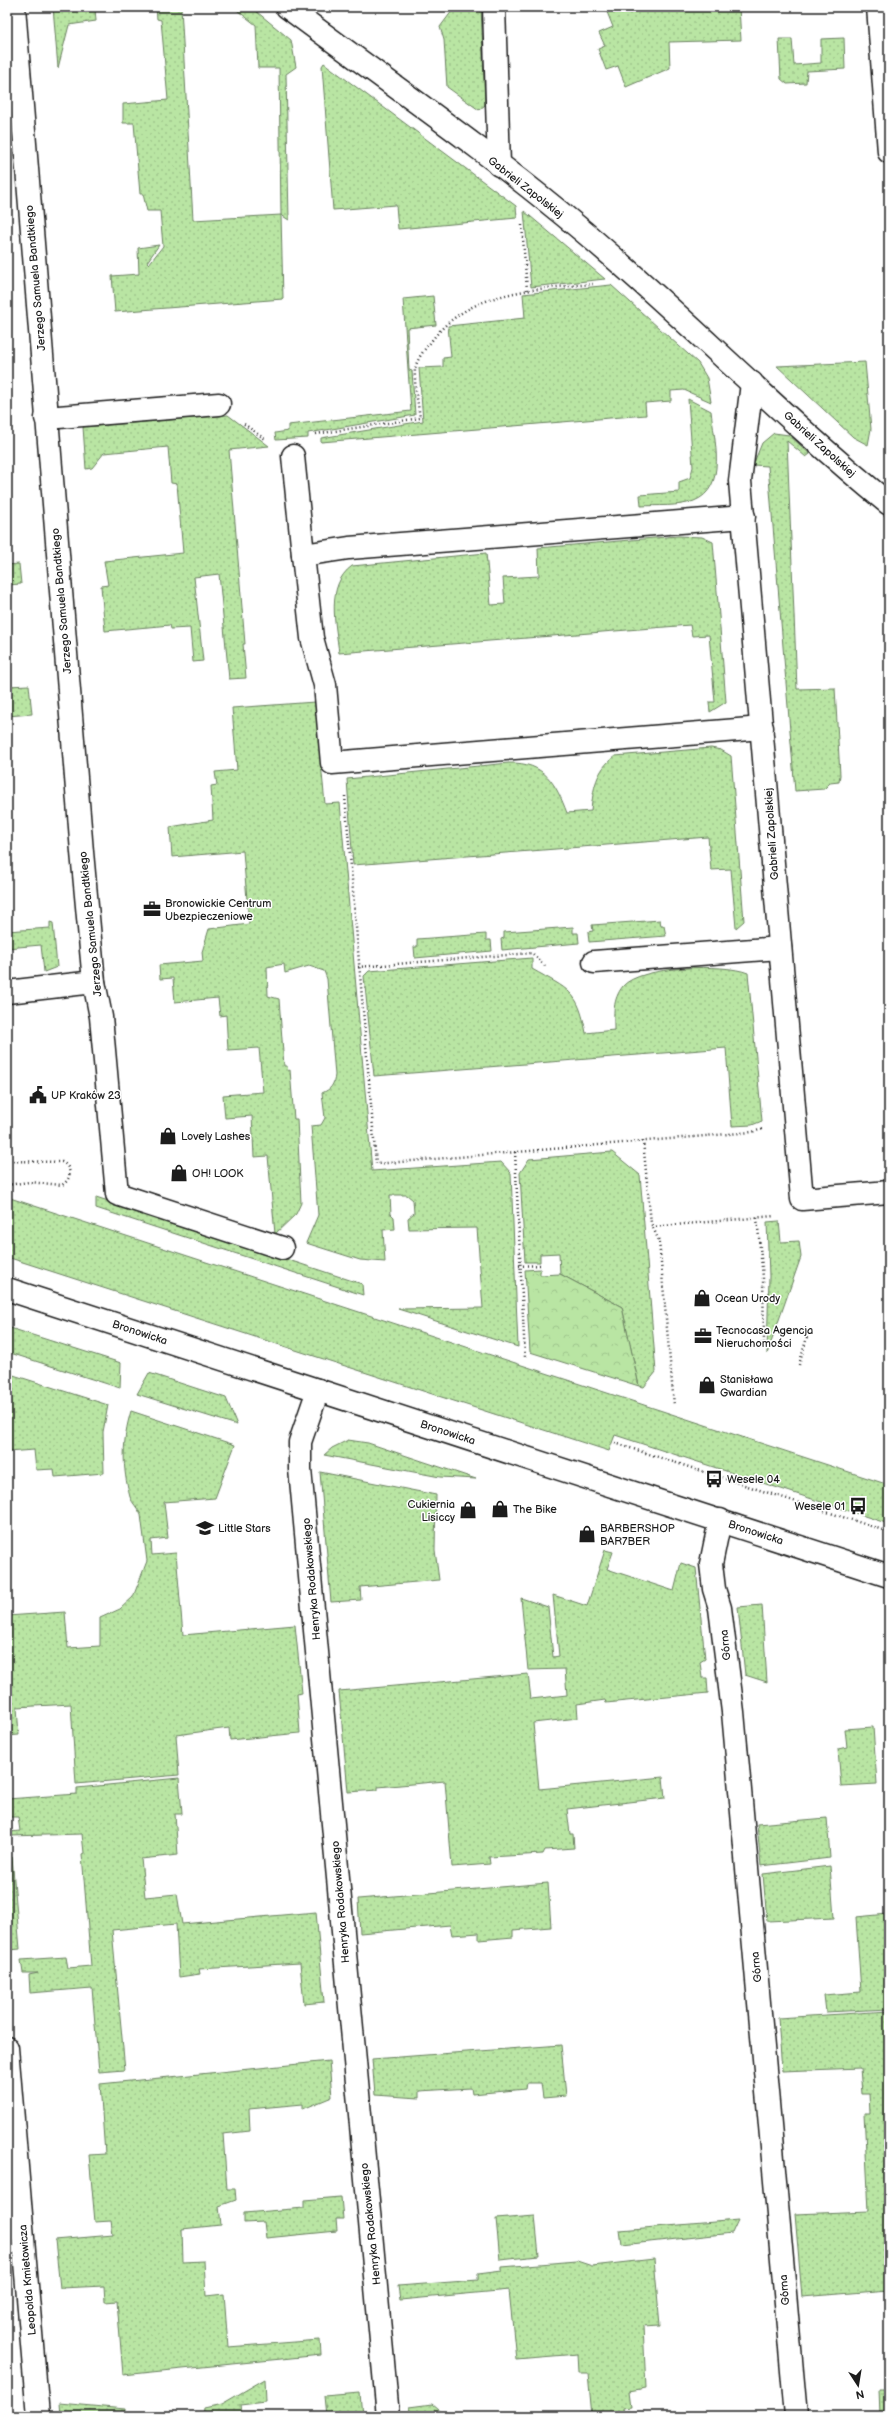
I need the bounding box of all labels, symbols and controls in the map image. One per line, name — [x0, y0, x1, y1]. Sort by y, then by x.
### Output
street label: Gabrieli Zapolskiej — [485, 154, 566, 221]
street label: Jerzego Samuela Bandtkiego — [23, 205, 48, 351]
street label: Gabrieli Zapolskiej — [781, 409, 858, 480]
street label: Jerzego Samuela Bandtkiego — [49, 528, 74, 674]
street label: Gabrieli Zapolskiej — [762, 787, 781, 880]
street label: Jerzego Samuela Bandtkiego — [76, 851, 105, 997]
place label: Bronowickie Centrum Ubezpieczeniowe — [165, 897, 271, 923]
office icon: Bronowickie Centrum Ubezpieczeniowe — [142, 899, 162, 919]
public building icon: UP Kraków 23 — [28, 1085, 48, 1105]
place label: UP Kraków 23 — [51, 1089, 121, 1102]
shop icon: Lovely Lashes — [158, 1126, 178, 1146]
place label: Lovely Lashes — [181, 1130, 251, 1143]
shop icon: OH! LOOK — [169, 1163, 189, 1183]
place label: OH! LOOK — [192, 1167, 244, 1180]
shop icon: Ocean Urody — [692, 1288, 712, 1308]
place label: Ocean Urody — [715, 1292, 780, 1305]
street label: Bronowicka — [111, 1317, 169, 1347]
place label: Tecnocasa Agencja Nieruchomości — [716, 1324, 813, 1350]
office icon: Tecnocasa Agencja Nieruchomości — [693, 1326, 713, 1346]
place label: Stanisława Gwardian — [720, 1373, 773, 1399]
shop icon: Stanisława Gwardian — [697, 1375, 717, 1395]
street label: Bronowicka — [419, 1417, 477, 1447]
bus stop icon: Wesele 04 — [704, 1469, 724, 1489]
place label: Wesele 04 — [727, 1473, 780, 1486]
bus stop icon: Wesele 01 — [848, 1496, 868, 1516]
place label: Cukiernia Lisiccy — [408, 1498, 455, 1524]
shop icon: The Bike — [490, 1499, 510, 1519]
shop icon: Cukiernia Lisiccy — [458, 1500, 478, 1520]
place label: Wesele 01 — [795, 1500, 845, 1513]
place label: The Bike — [513, 1503, 557, 1516]
street label: Henryka Rodakowskiego — [300, 1517, 323, 1641]
street label: Bronowicka — [727, 1517, 785, 1547]
school or university icon: Little Stars — [195, 1518, 215, 1538]
place label: Little Stars — [218, 1522, 271, 1535]
place label: BARBERSHOP BAR7BER — [600, 1522, 675, 1548]
shop icon: BARBERSHOP BAR7BER — [577, 1524, 597, 1544]
street label: Górna — [717, 1629, 734, 1661]
street label: Henryka Rodakowskiego — [329, 1840, 352, 1964]
street label: Górna — [748, 1951, 765, 1983]
street label: Henryka Rodakowskiego — [358, 2162, 383, 2286]
street label: Leopolda Kmietowicza — [16, 2224, 39, 2336]
street label: Górna — [777, 2274, 792, 2306]
north arrow — [838, 2365, 878, 2405]
text: N — [855, 2387, 865, 2402]

